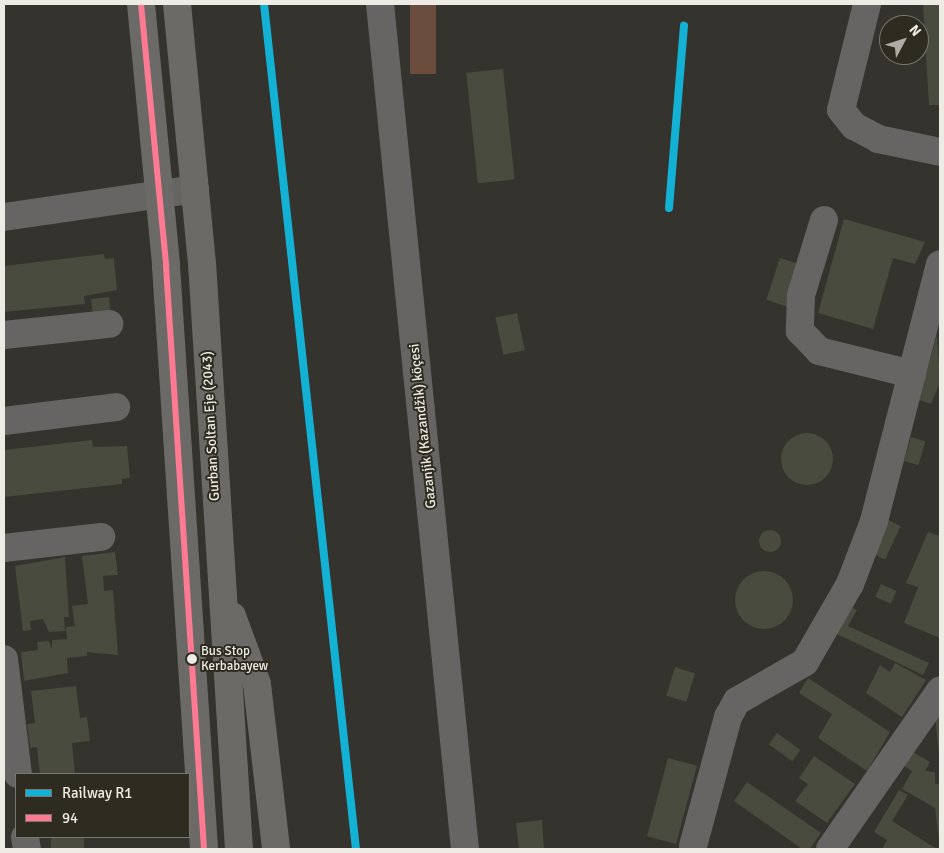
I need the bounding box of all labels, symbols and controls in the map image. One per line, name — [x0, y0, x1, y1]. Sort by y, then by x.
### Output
north arrow — [879, 15, 929, 65]
text: N — [905, 21, 925, 40]
street label: Gazanjik (Kazandžik) köçesi — [406, 343, 440, 509]
street label: Gurban Soltan Eje (2043) — [199, 351, 223, 501]
place label: Bus Stop Kerbabayew — [201, 644, 268, 675]
marker: Bus Stop Kerbabayew — [187, 654, 197, 664]
legend — [15, 773, 190, 838]
text: Railway R1 — [62, 784, 132, 802]
text: 94 — [62, 809, 78, 827]

